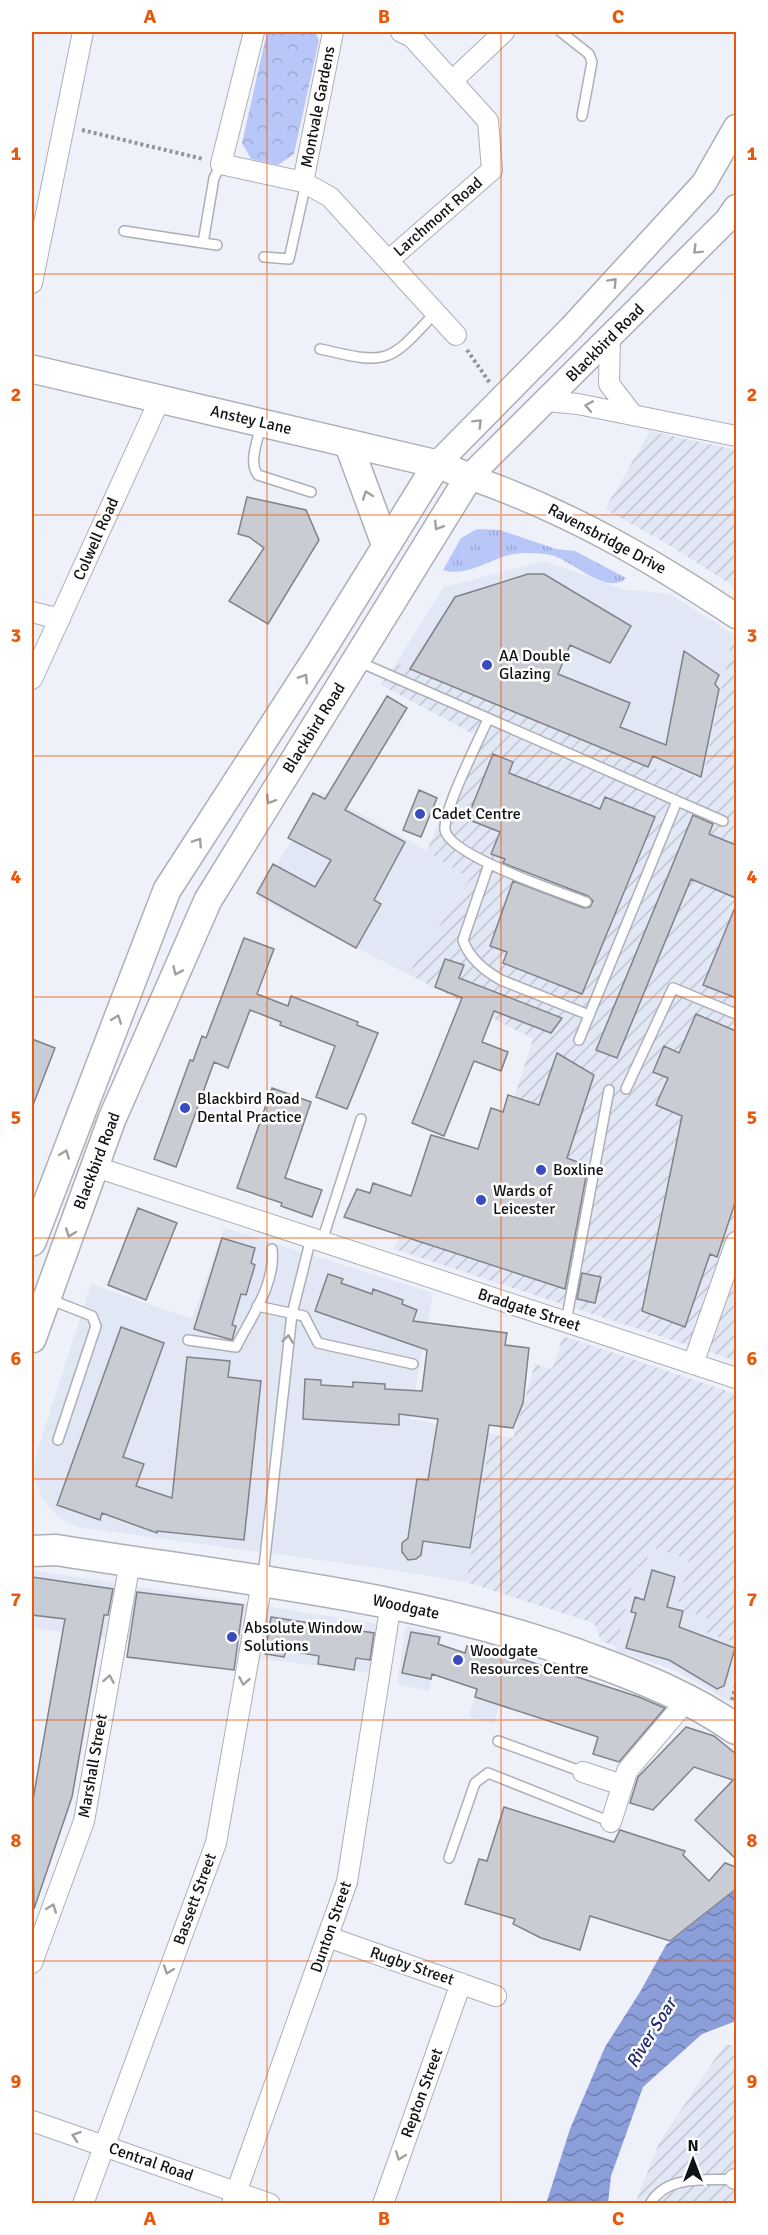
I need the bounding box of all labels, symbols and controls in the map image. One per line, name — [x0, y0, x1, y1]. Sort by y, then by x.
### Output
text: A — [144, 4, 157, 29]
text: B — [378, 4, 390, 29]
text: C — [612, 4, 624, 29]
street label: Montvale Gardens — [296, 44, 340, 170]
text: 1 — [11, 141, 22, 166]
text: 1 — [747, 141, 758, 166]
street label: Larchmont Road — [389, 173, 487, 261]
one-way arrow — [694, 243, 704, 254]
one-way arrow — [606, 278, 617, 289]
street label: Blackbird Road — [562, 300, 648, 386]
text: 2 — [11, 382, 21, 407]
text: 2 — [747, 382, 757, 407]
street label: Anstey Lane — [208, 401, 294, 439]
one-way arrow — [585, 401, 594, 413]
one-way arrow — [471, 419, 482, 429]
one-way arrow — [362, 490, 375, 501]
street label: Colwell Road — [69, 494, 123, 584]
street label: Ravensbridge Drive — [544, 499, 670, 579]
one-way arrow — [434, 520, 446, 530]
text: 3 — [11, 623, 21, 648]
text: 3 — [747, 623, 757, 648]
place label: AA Double Glazing — [499, 646, 571, 684]
marker: AA Double Glazing — [480, 658, 494, 672]
one-way arrow — [296, 674, 307, 685]
street label: Blackbird Road — [278, 679, 350, 777]
one-way arrow — [266, 794, 278, 804]
place label: Cadet Centre — [432, 804, 521, 824]
marker: Cadet Centre — [413, 807, 427, 821]
one-way arrow — [190, 838, 202, 848]
text: 4 — [11, 864, 22, 889]
text: 4 — [747, 864, 758, 889]
one-way arrow — [172, 964, 184, 975]
one-way arrow — [110, 1014, 122, 1025]
place label: Blackbird Road Dental Practice — [197, 1089, 302, 1127]
marker: Blackbird Road Dental Practice — [178, 1101, 192, 1115]
text: 5 — [11, 1105, 21, 1130]
text: 5 — [747, 1105, 757, 1130]
street label: Blackbird Road — [69, 1109, 125, 1213]
one-way arrow — [57, 1149, 70, 1159]
place label: Boxline — [553, 1160, 604, 1180]
marker: Boxline — [534, 1163, 548, 1177]
place label: Wards of Leicester — [493, 1181, 555, 1219]
marker: Wards of Leicester — [474, 1193, 488, 1207]
one-way arrow — [65, 1227, 78, 1238]
street label: Bradgate Street — [475, 1284, 583, 1336]
one-way arrow — [282, 1335, 294, 1344]
text: 6 — [11, 1346, 22, 1371]
text: 6 — [747, 1346, 758, 1371]
text: 7 — [11, 1587, 22, 1612]
text: 7 — [747, 1587, 758, 1612]
street label: Woodgate — [371, 1590, 441, 1624]
place label: Absolute Window Solutions — [244, 1618, 363, 1656]
marker: Absolute Window Solutions — [225, 1630, 239, 1644]
place label: Woodgate Resources Centre — [470, 1641, 589, 1679]
marker: Woodgate Resources Centre — [451, 1653, 465, 1667]
one-way arrow — [102, 1674, 115, 1684]
one-way arrow — [239, 1677, 251, 1686]
street label: Marshall Street — [74, 1712, 112, 1820]
text: 8 — [11, 1828, 22, 1853]
text: 8 — [747, 1828, 758, 1853]
street label: Bassett Street — [169, 1850, 221, 1948]
street label: Dunton Street — [306, 1878, 356, 1975]
one-way arrow — [44, 1903, 57, 1914]
street label: Rugby Street — [367, 1942, 457, 1990]
one-way arrow — [163, 1964, 176, 1975]
water label: River Soar — [621, 1992, 682, 2072]
street label: Repton Street — [397, 2045, 448, 2140]
text: 9 — [11, 2069, 22, 2094]
text: 9 — [747, 2069, 758, 2094]
north arrow — [663, 2130, 723, 2190]
one-way arrow — [71, 2131, 82, 2144]
text: N — [687, 2136, 699, 2156]
street label: Central Road — [106, 2138, 196, 2186]
one-way arrow — [394, 2150, 407, 2161]
text: A — [144, 2206, 157, 2231]
text: B — [378, 2206, 390, 2231]
text: C — [612, 2206, 624, 2231]

